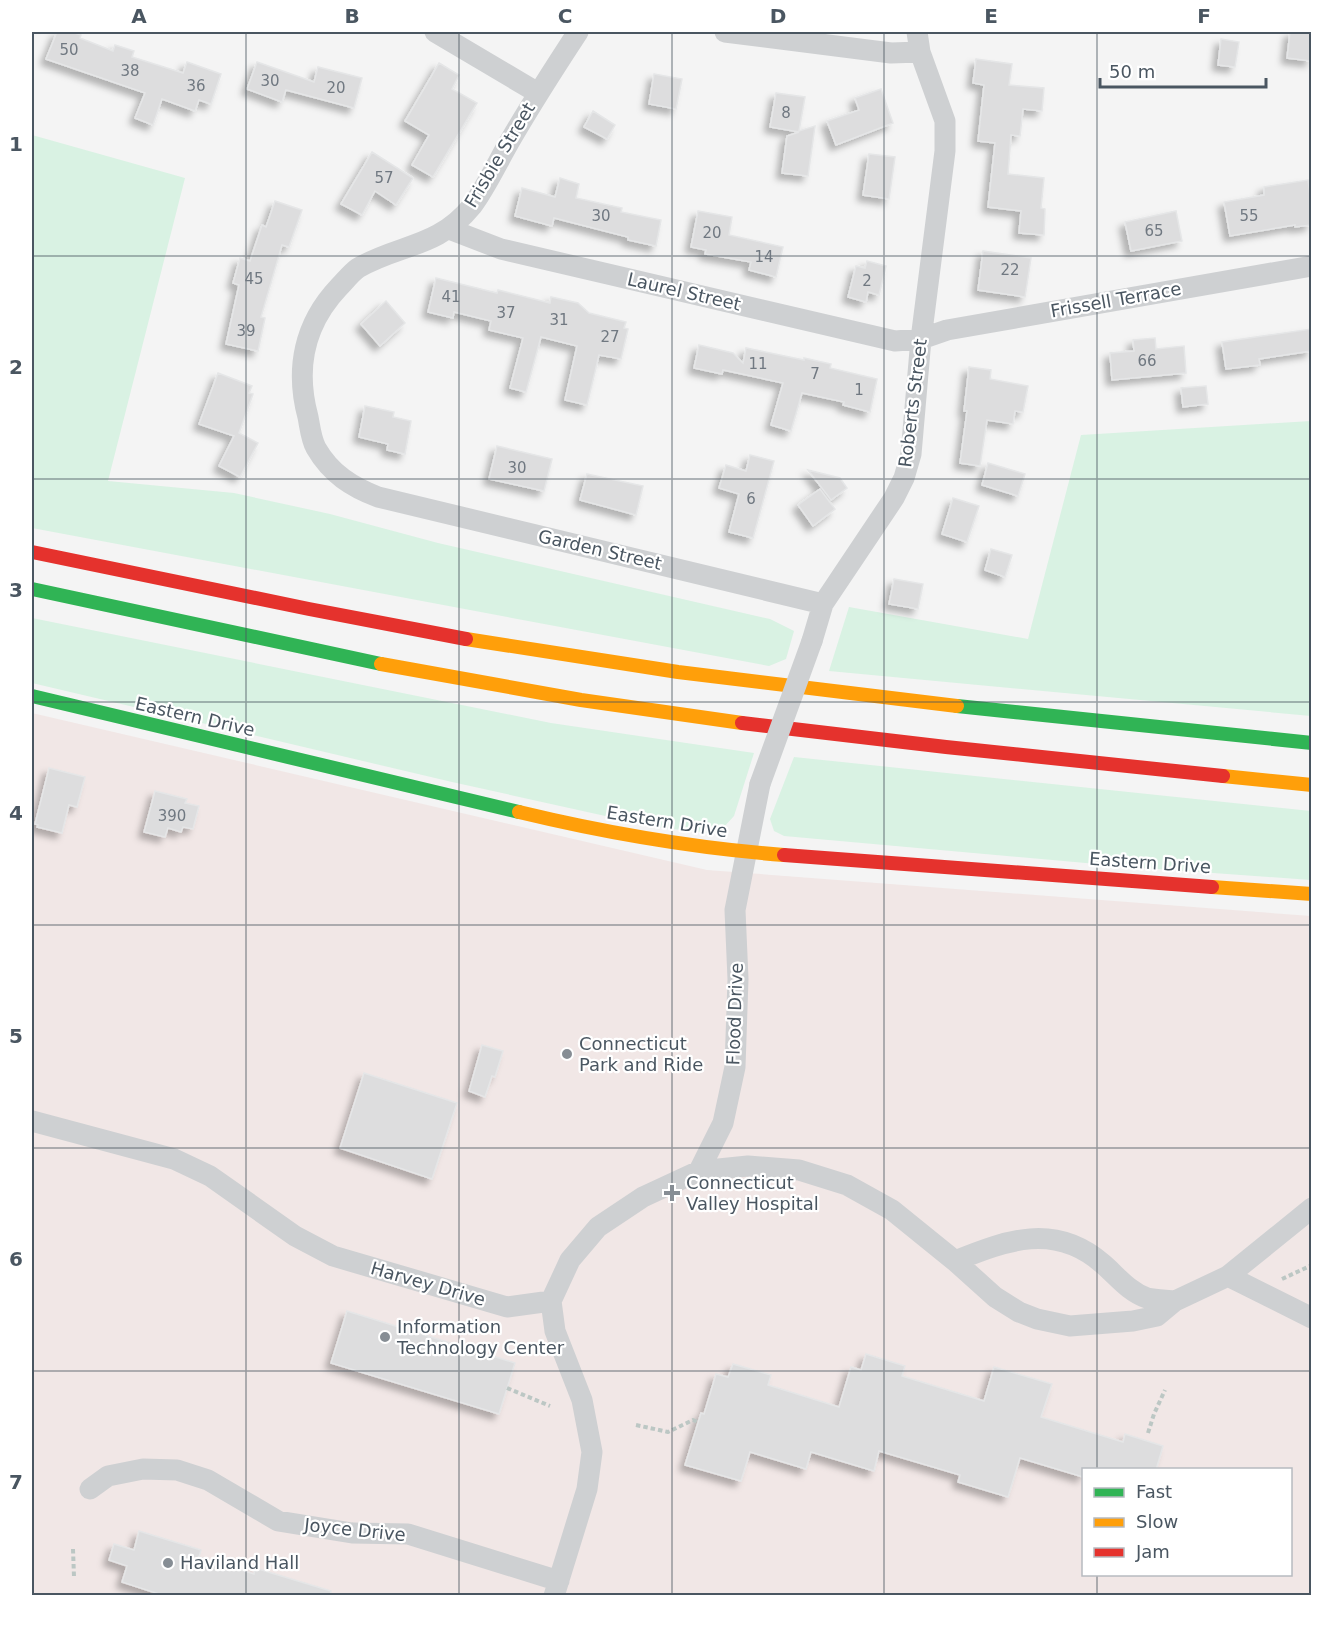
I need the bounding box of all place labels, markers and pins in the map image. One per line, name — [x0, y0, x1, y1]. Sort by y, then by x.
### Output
place label: Connecticut Park and Ride — [579, 1033, 703, 1075]
marker: Connecticut Park and Ride — [560, 1047, 574, 1061]
place label: Connecticut Valley Hospital — [686, 1172, 819, 1214]
marker: Connecticut Valley Hospital — [663, 1184, 681, 1202]
place label: Information Technology Center — [396, 1316, 565, 1358]
marker: Information Technology Center — [378, 1330, 392, 1344]
place label: Haviland Hall — [180, 1552, 299, 1573]
marker: Haviland Hall — [161, 1556, 175, 1570]

